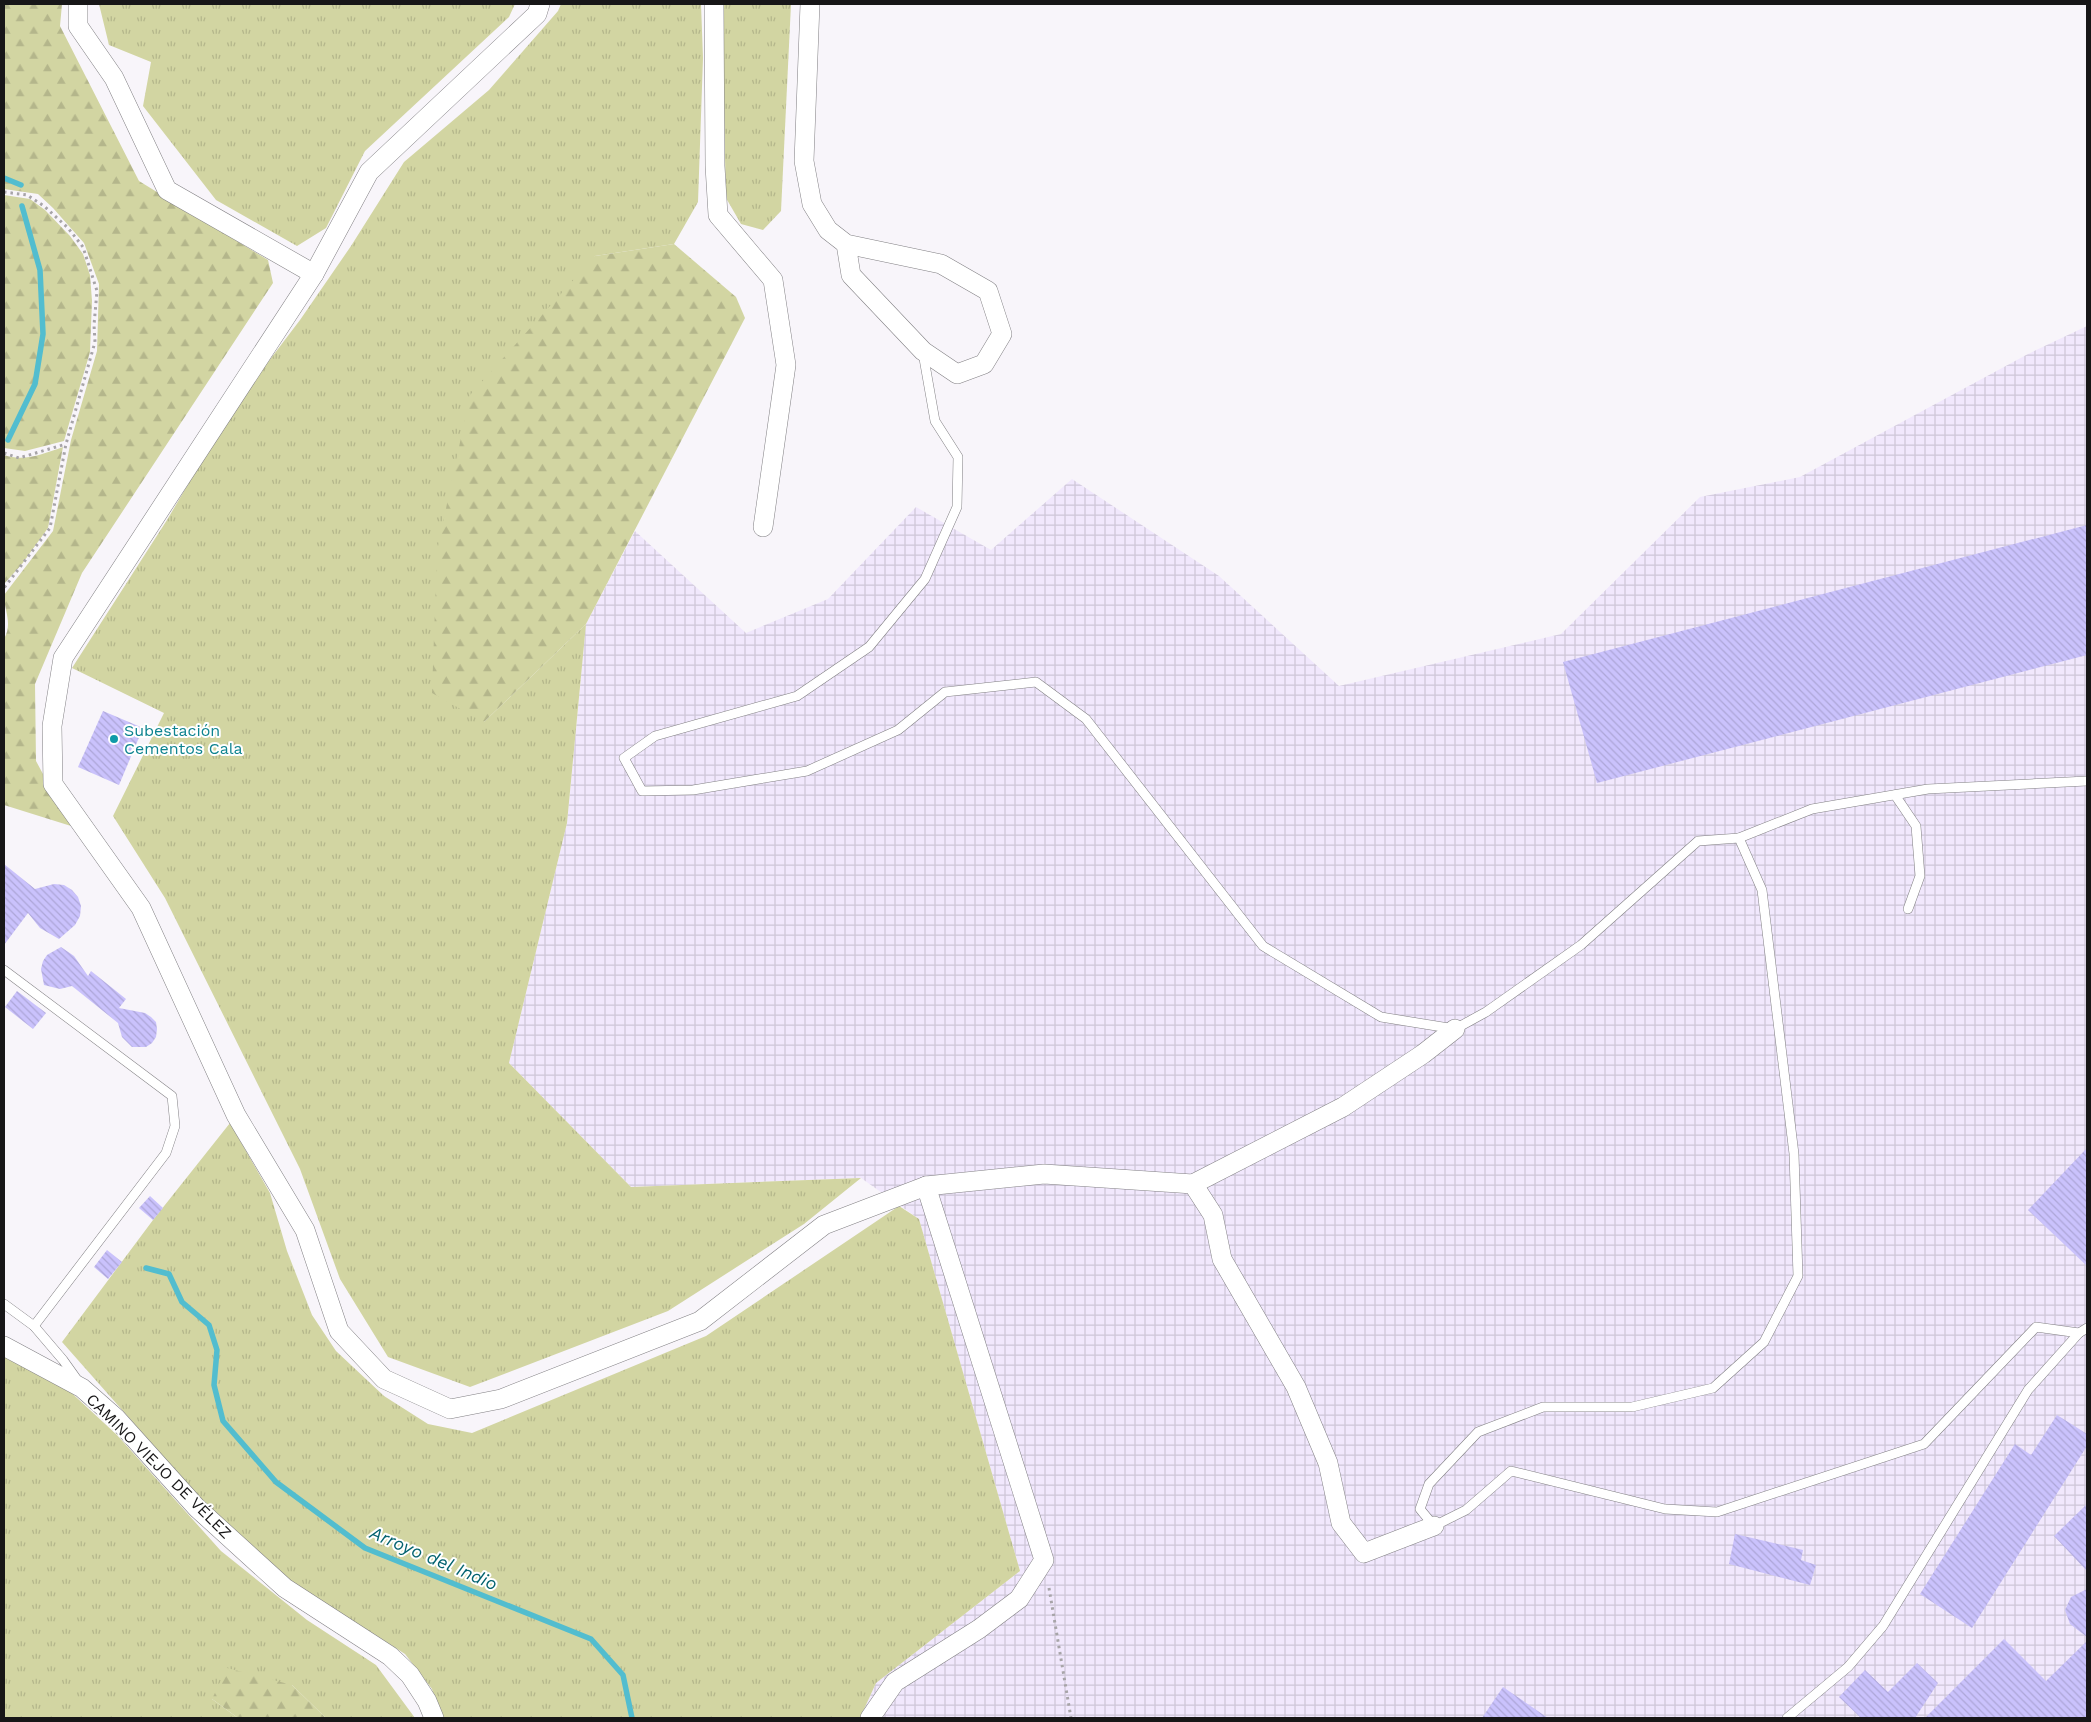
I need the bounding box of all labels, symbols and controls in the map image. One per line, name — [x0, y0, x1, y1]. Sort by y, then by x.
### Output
place label: Subestación Cementos Cala — [124, 721, 243, 758]
marker: Subestación Cementos Cala — [108, 733, 120, 745]
street label: CAMINO VIEJO DE VÉLEZ — [83, 1390, 235, 1542]
water label: Arroyo del Indio — [366, 1521, 501, 1594]

